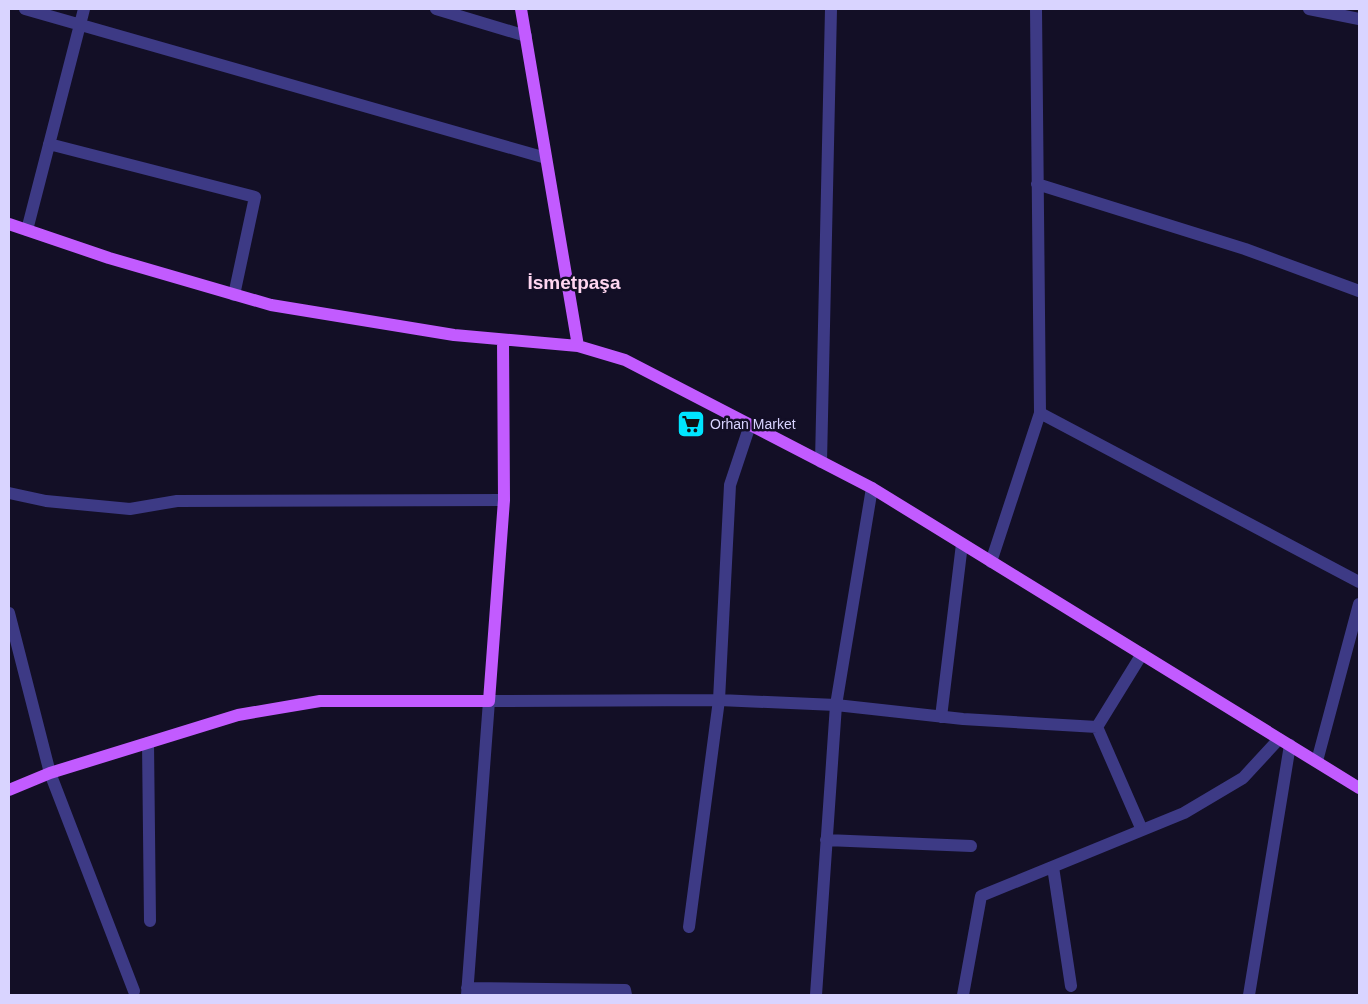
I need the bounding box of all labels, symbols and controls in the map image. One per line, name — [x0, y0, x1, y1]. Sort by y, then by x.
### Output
district label: İsmetpaşa — [528, 272, 621, 293]
supermarket icon: Orhan Market — [676, 409, 706, 439]
place label: Orhan Market — [710, 416, 796, 432]

